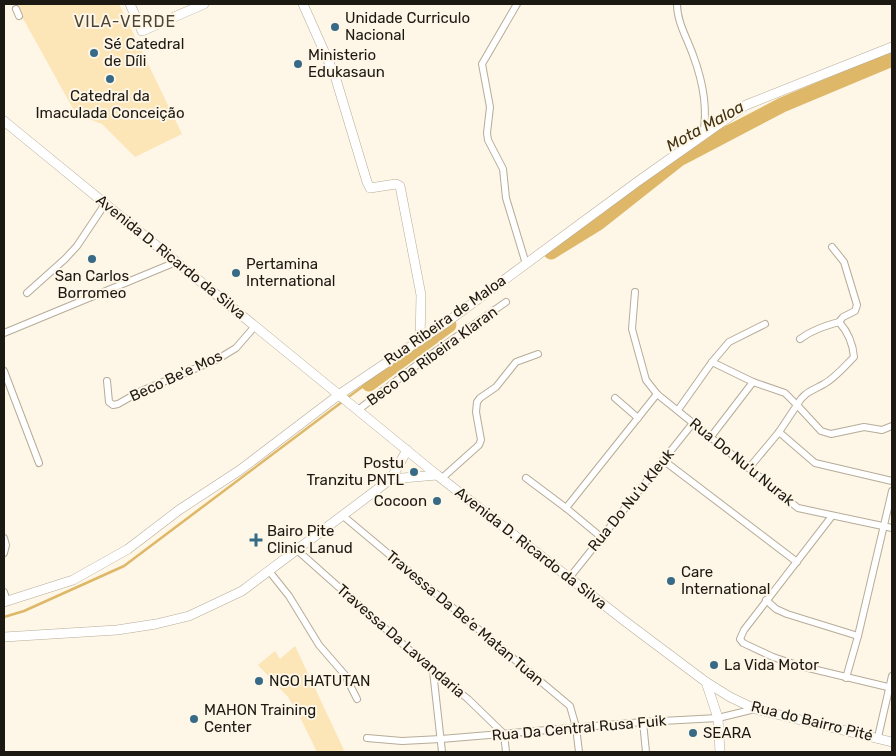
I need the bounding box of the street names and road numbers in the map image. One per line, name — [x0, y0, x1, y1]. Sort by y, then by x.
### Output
street label: Avenida D. Ricardo da Silva — [92, 191, 250, 323]
street label: Rua Ribeira de Maloa — [381, 271, 509, 369]
street label: Beco Da Ribeira Klaran — [363, 303, 501, 409]
street label: Beco Be'e Mos — [127, 347, 225, 405]
street label: Rua Do Nu’u Nurak — [686, 414, 798, 510]
street label: Rua Do Nu’u Kleuk — [584, 445, 678, 555]
street label: Avenida D. Ricardo da Silva — [451, 483, 611, 613]
street label: Travessa Da Be’e Matan Tuan — [382, 547, 548, 689]
street label: Travessa Da Lavandaria — [333, 580, 469, 702]
street label: Rua do Bairro Pité — [749, 697, 875, 745]
street label: Rua Da Central Rusa Fuik — [491, 711, 667, 745]

